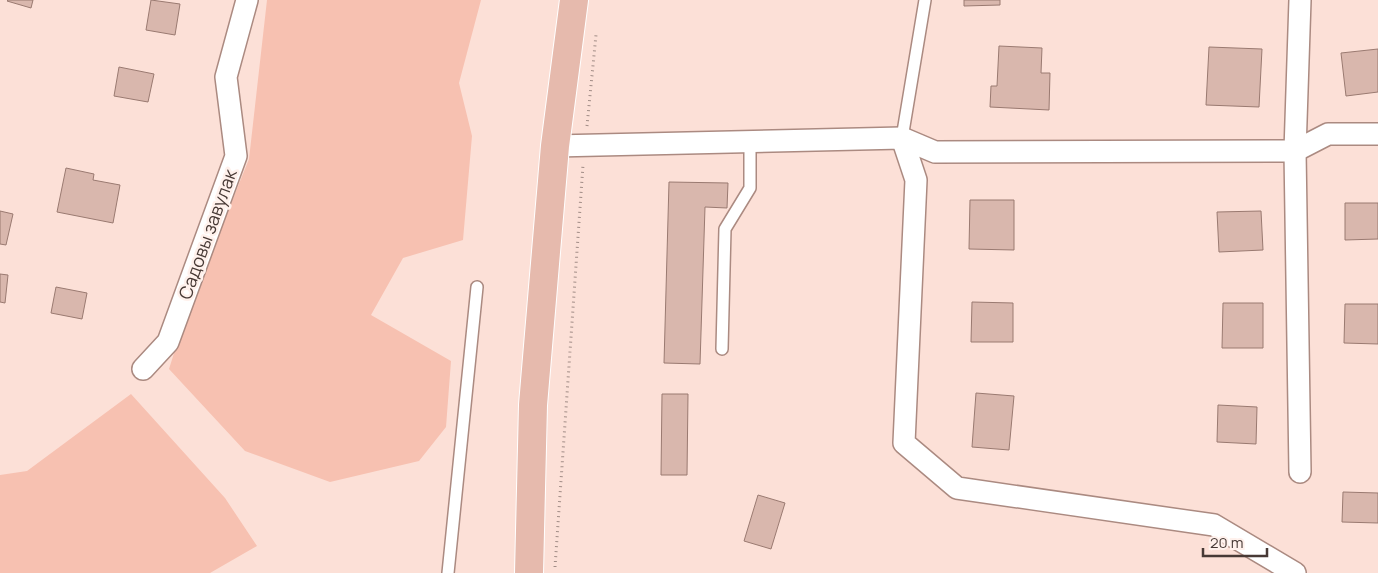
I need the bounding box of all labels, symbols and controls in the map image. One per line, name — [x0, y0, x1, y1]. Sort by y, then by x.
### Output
street label: Садовы завулак — [172, 165, 242, 302]
scale bar — [1203, 526, 1267, 558]
text: 20 m — [1210, 532, 1243, 553]

